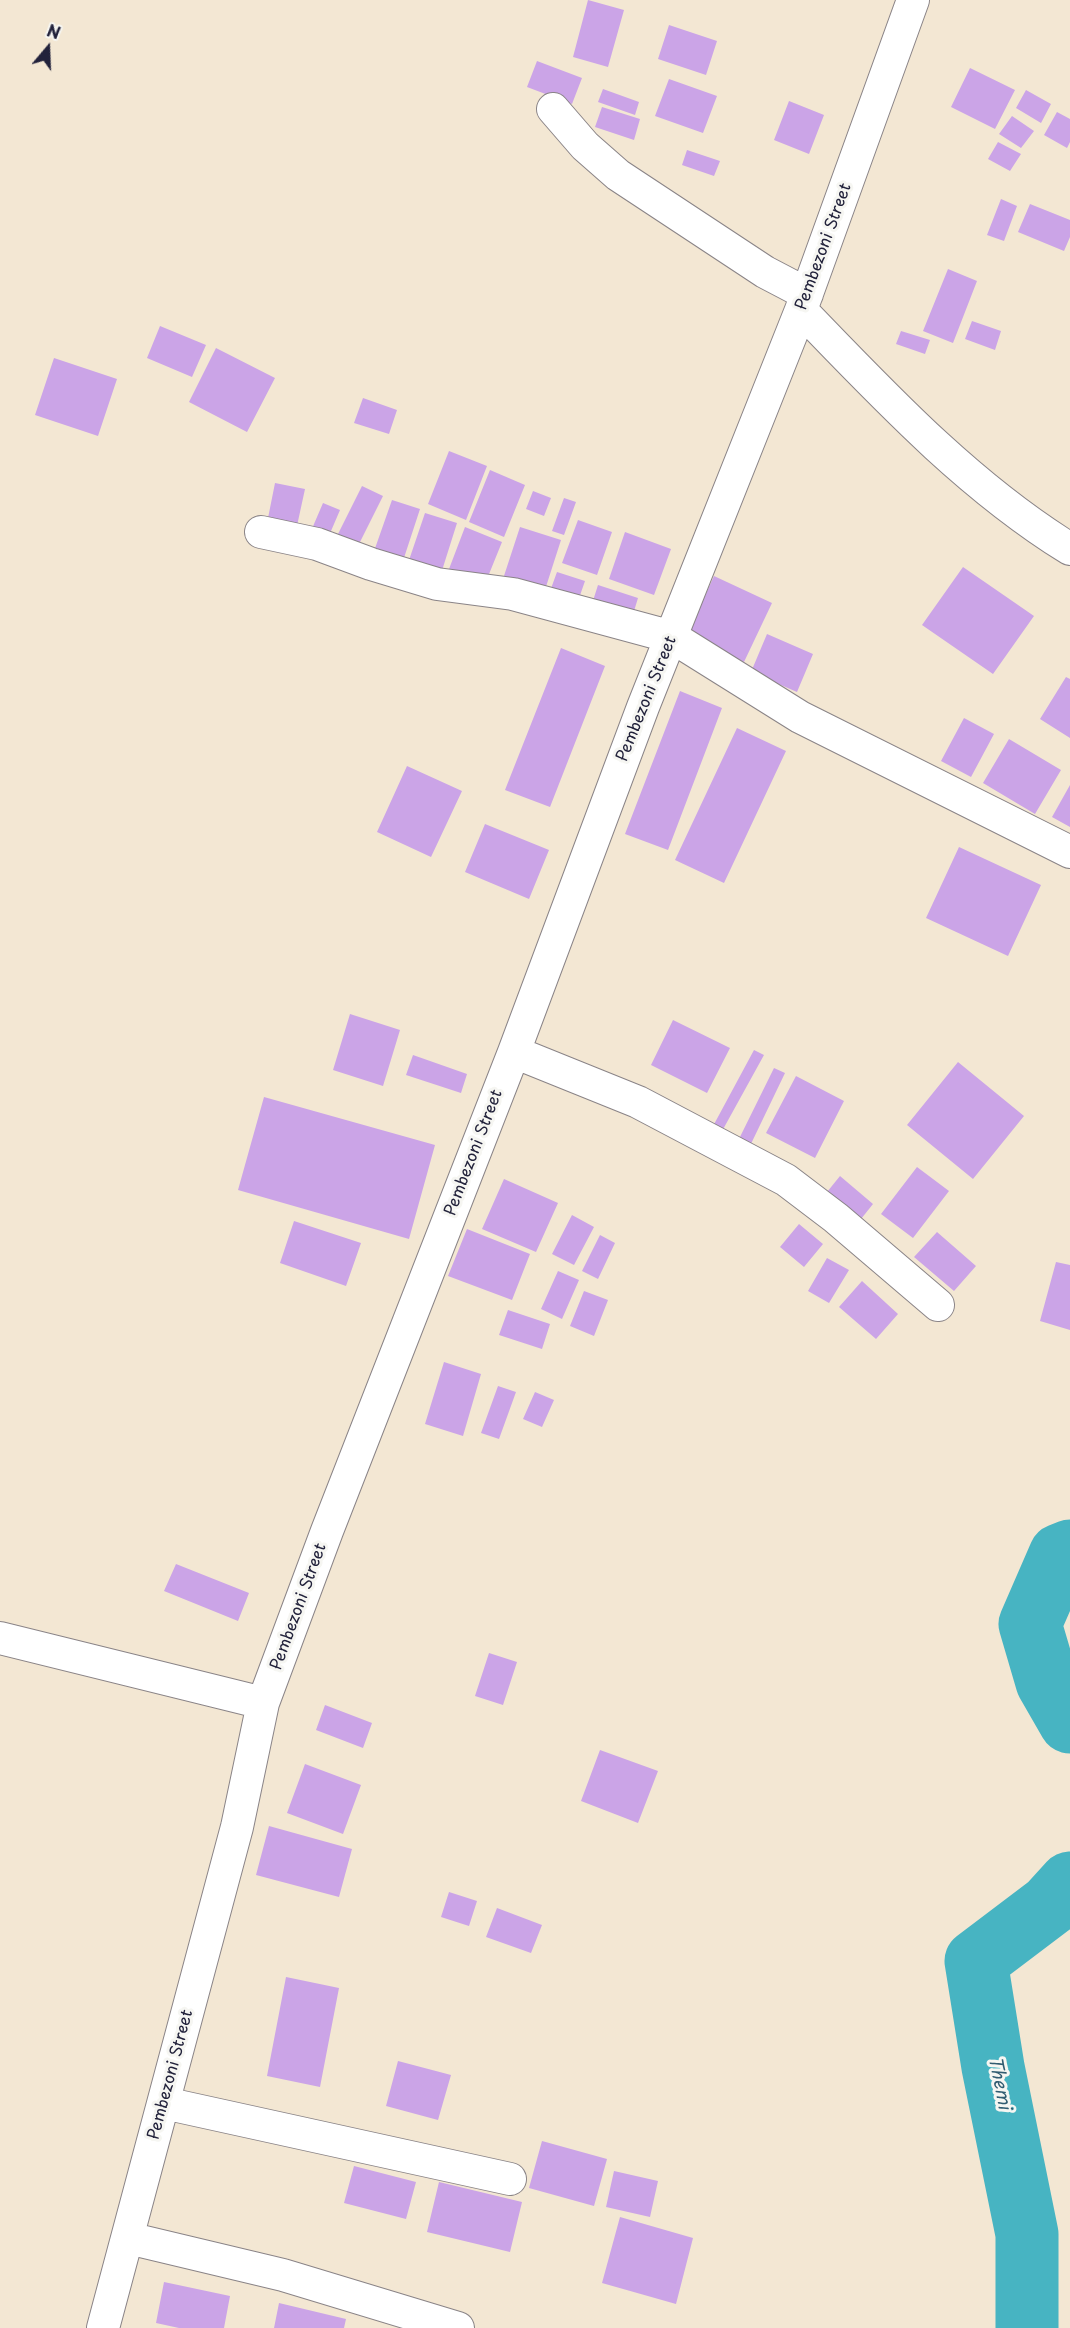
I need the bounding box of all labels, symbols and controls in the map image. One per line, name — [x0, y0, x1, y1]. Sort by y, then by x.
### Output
north arrow — [18, 18, 78, 78]
text: N — [44, 18, 64, 44]
street label: Pembezoni Street — [792, 181, 856, 313]
street label: Pembezoni Street — [613, 633, 681, 765]
street label: Pembezoni Street — [441, 1087, 507, 1219]
street label: Pembezoni Street — [267, 1541, 331, 1673]
street label: Pembezoni Street — [144, 2008, 198, 2142]
water label: Themi — [983, 2055, 1015, 2111]

